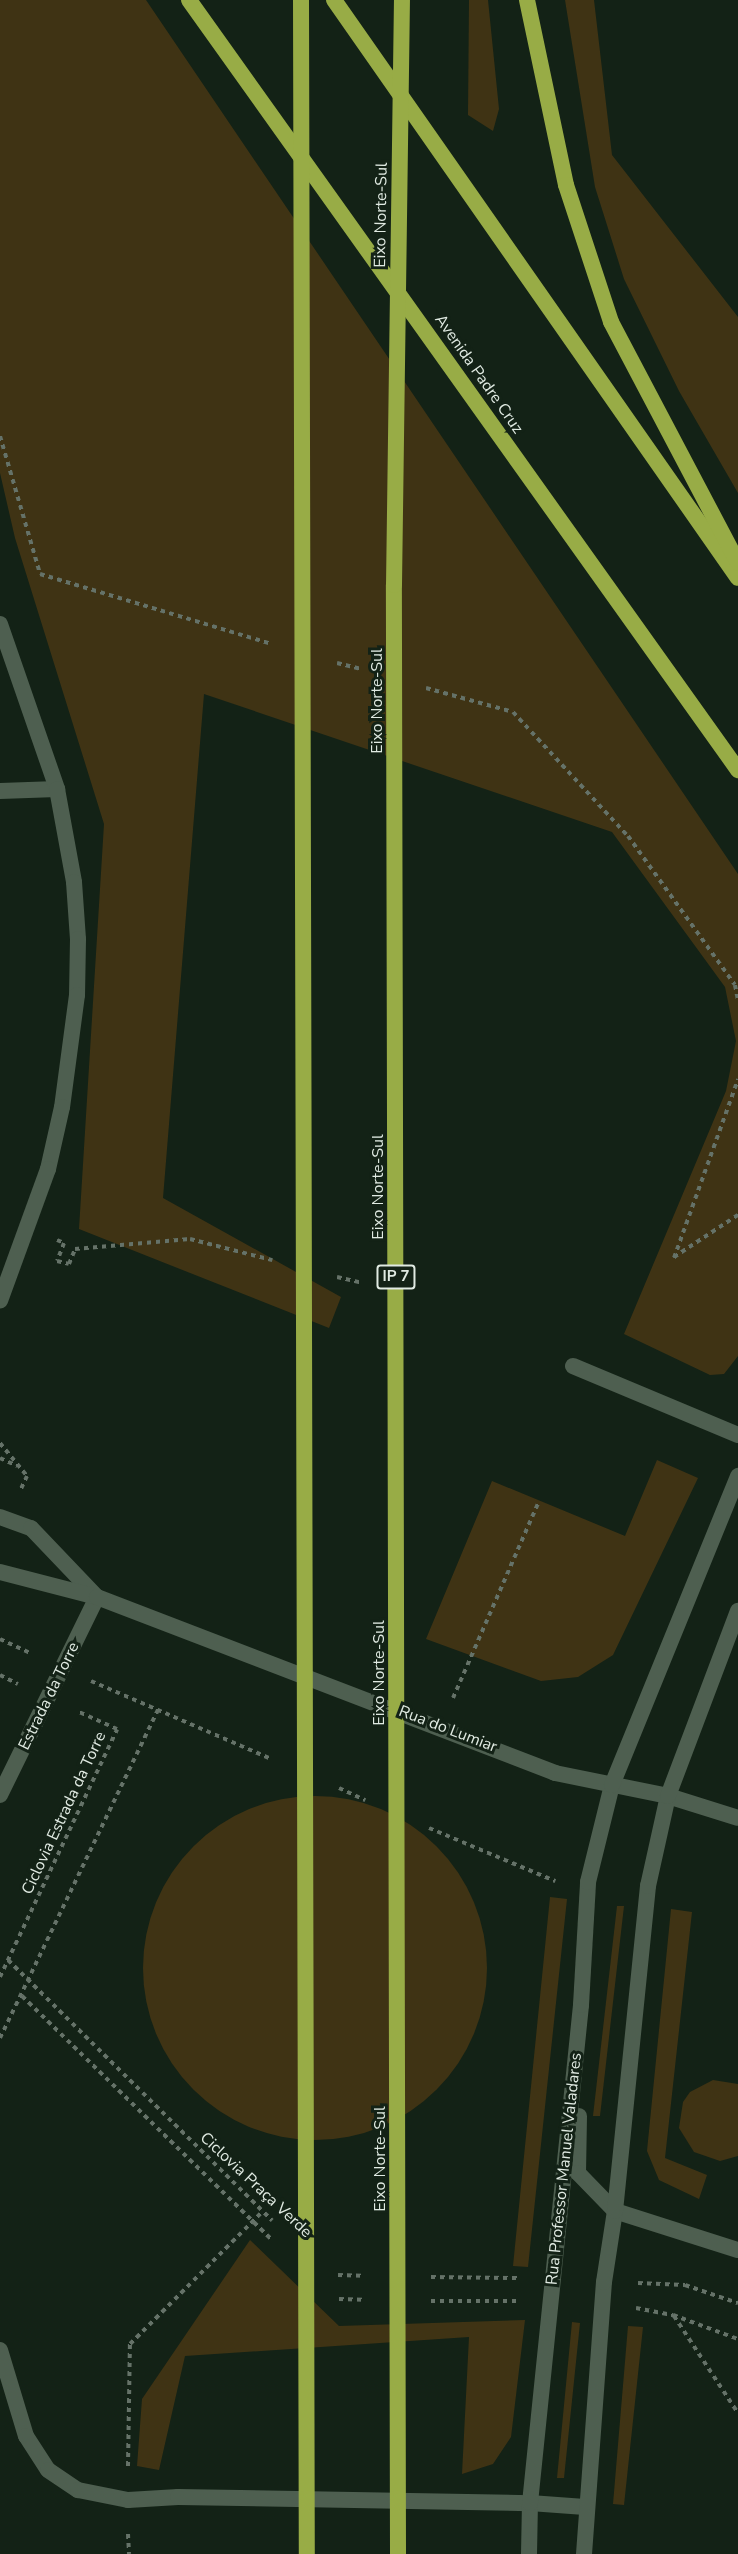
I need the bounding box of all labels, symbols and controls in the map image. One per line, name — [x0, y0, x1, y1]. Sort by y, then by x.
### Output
street label: Eixo Norte-Sul — [370, 162, 392, 268]
street label: Avenida Padre Cruz — [431, 311, 527, 437]
street label: Eixo Norte-Sul — [367, 648, 387, 754]
street label: Eixo Norte-Sul — [368, 1134, 388, 1240]
road number: IP 7 — [375, 1265, 417, 1289]
street label: Eixo Norte-Sul — [369, 1620, 389, 1726]
street label: Estrada da Torre — [15, 1639, 83, 1753]
street label: Rua do Lumiar — [396, 1701, 500, 1757]
street label: Ciclovia Estrada da Torre — [18, 1729, 110, 1897]
street label: Rua Professor Manuel Valadares — [542, 2052, 586, 2286]
street label: Eixo Norte-Sul — [370, 2106, 390, 2212]
street label: Ciclovia Praça Verde — [196, 2128, 316, 2242]

